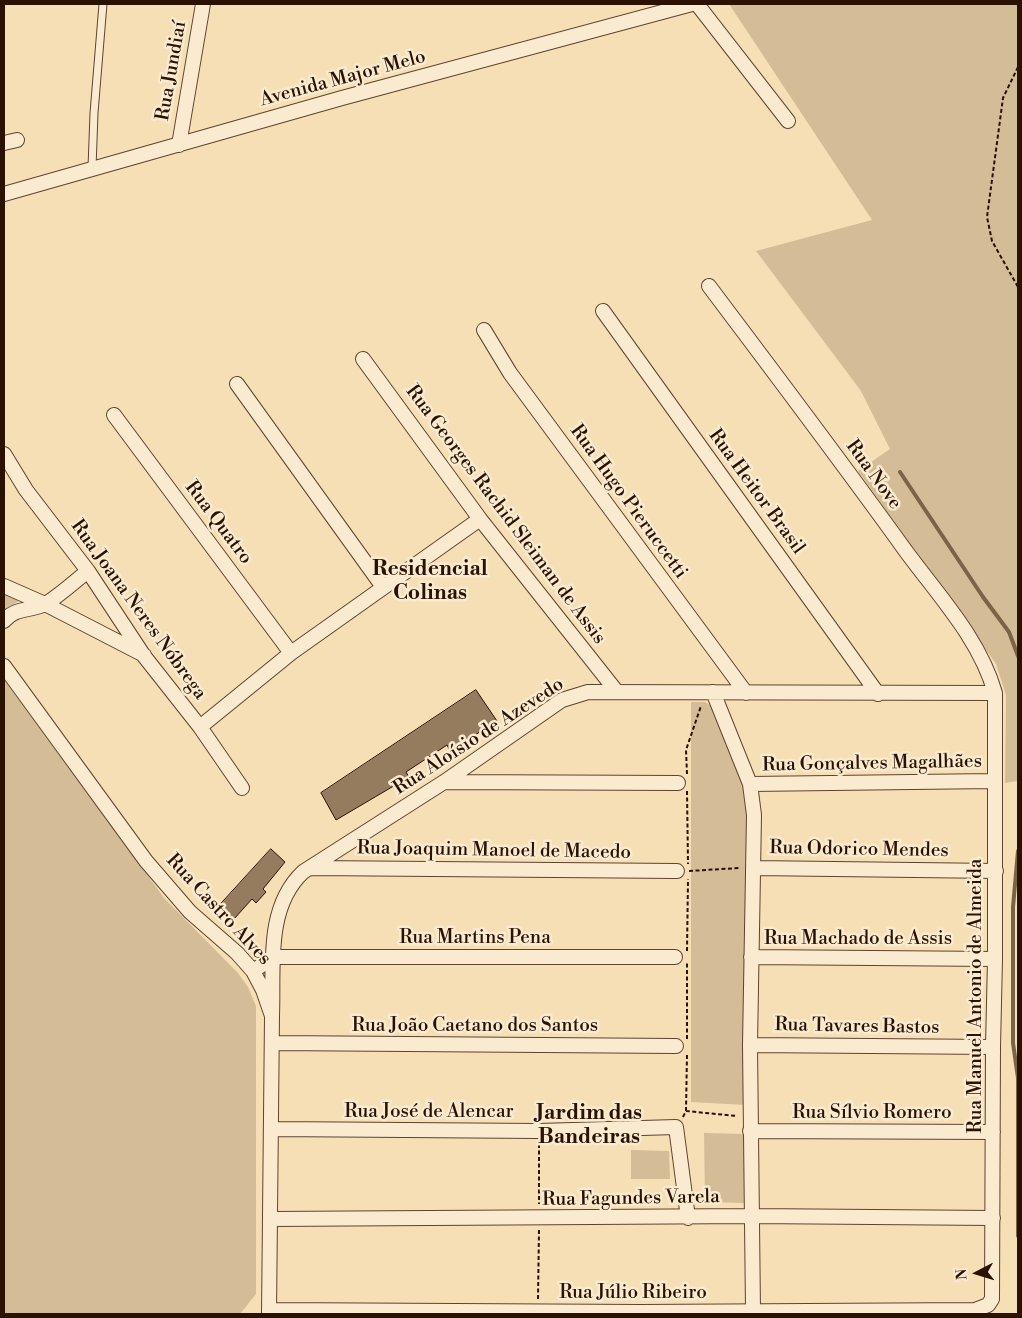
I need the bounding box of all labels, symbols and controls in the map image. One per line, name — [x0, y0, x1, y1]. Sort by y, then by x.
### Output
street label: Rua Jundiaí — [152, 19, 192, 123]
street label: Avenida Major Melo — [258, 46, 428, 112]
street label: Rua Georges Rachid Sleiman de Assis — [400, 381, 610, 649]
street label: Rua Hugo Pieruccetti — [564, 421, 692, 583]
street label: Rua Heitor Brasil — [703, 425, 809, 559]
street label: Rua Nove — [840, 436, 906, 514]
street label: Rua Quatro — [179, 477, 257, 569]
street label: Rua Joana Neres Nóbrega — [65, 516, 211, 704]
district label: Residencial Colinas — [372, 557, 488, 607]
street label: Rua Aloísio de Azevedo — [390, 673, 568, 801]
street label: Rua Gonçalves Magalhães — [762, 751, 982, 777]
street label: Rua Joaquim Manoel de Macedo — [357, 837, 631, 865]
street label: Rua Odorico Mendes — [769, 837, 949, 863]
street label: Rua Castro Alves — [161, 850, 275, 970]
street label: Rua Manuel Antonio de Almeida — [965, 859, 987, 1133]
street label: Rua Martins Pena — [399, 927, 551, 949]
street label: Rua Machado de Assis — [764, 928, 952, 950]
street label: Rua Tavares Bastos — [774, 1014, 940, 1040]
street label: Rua João Caetano dos Santos — [352, 1015, 598, 1037]
street label: Rua José de Alencar — [344, 1101, 514, 1123]
district label: Jardim das Bandeiras — [536, 1101, 642, 1151]
street label: Rua Sílvio Romero — [792, 1102, 952, 1124]
street label: Rua Fagundes Varela — [542, 1186, 720, 1212]
north arrow — [952, 1248, 1002, 1298]
text: N — [953, 1268, 972, 1281]
street label: Rua Júlio Ribeiro — [559, 1282, 707, 1304]

